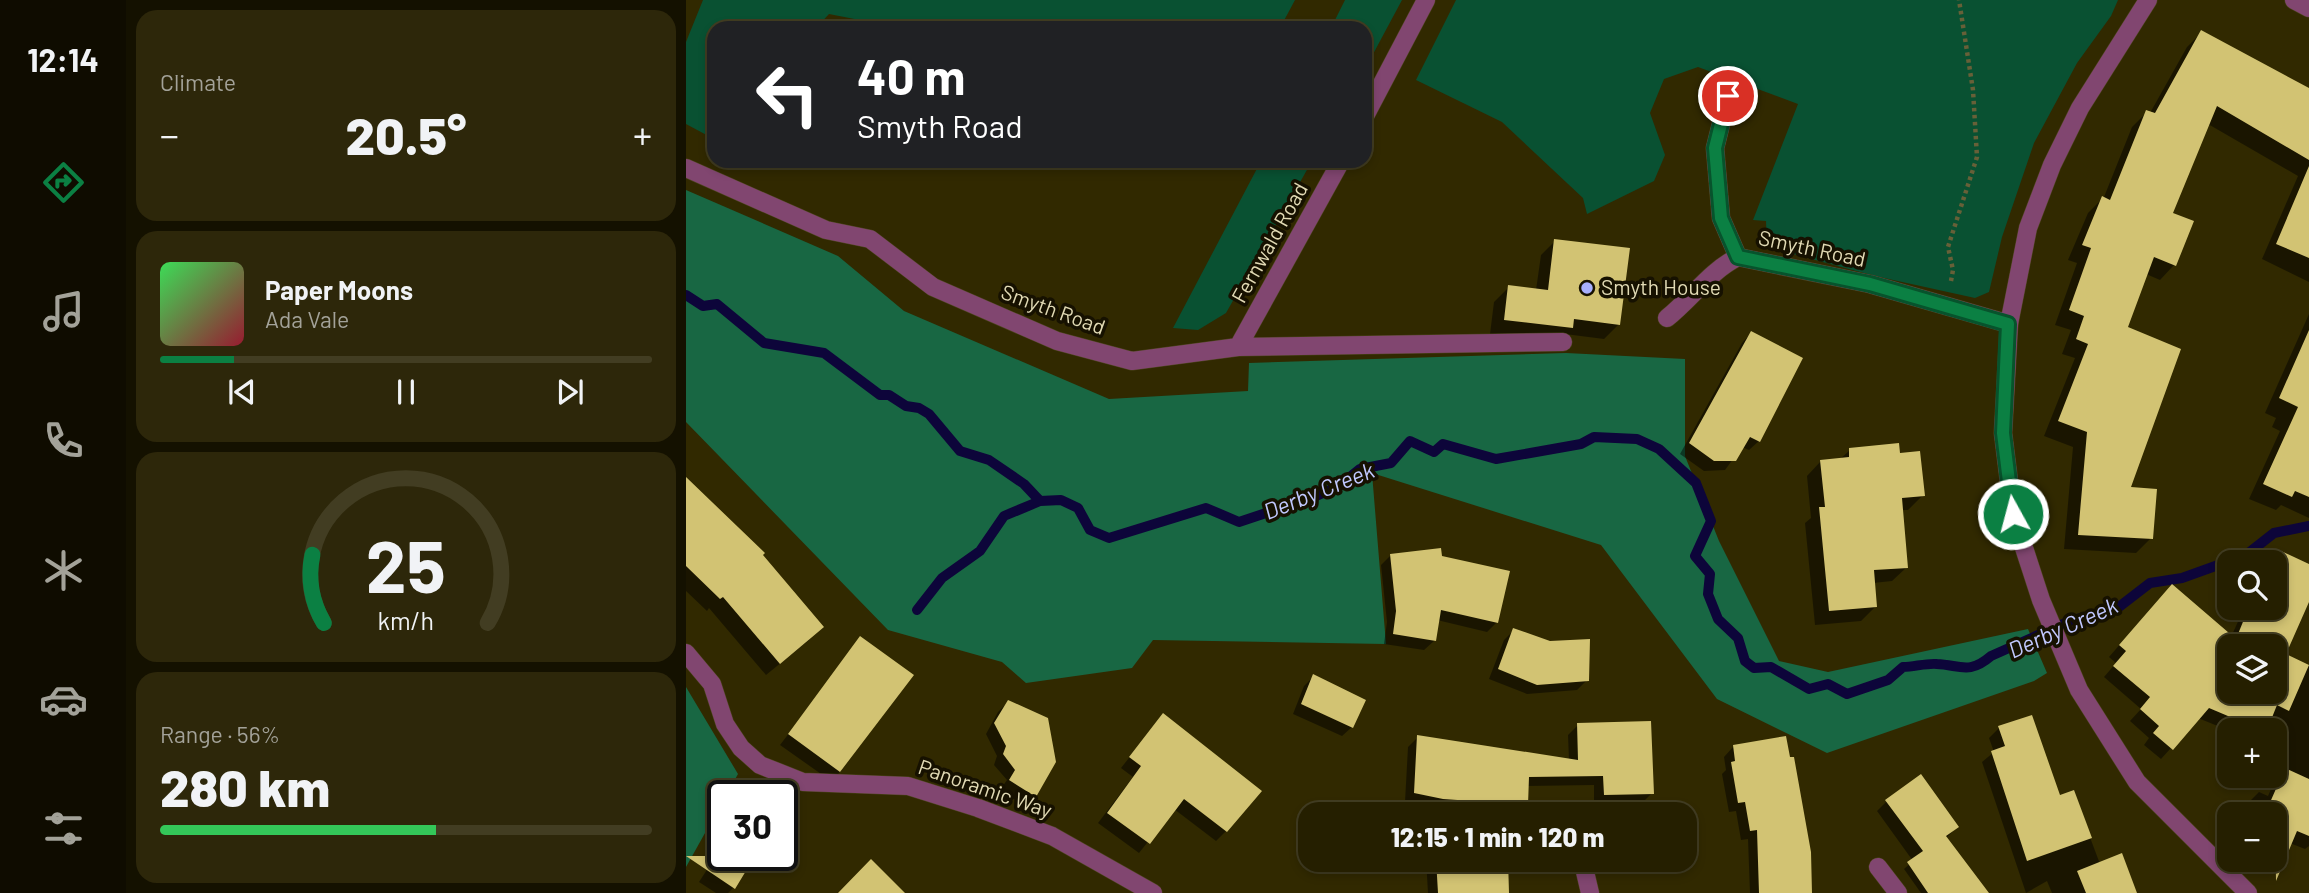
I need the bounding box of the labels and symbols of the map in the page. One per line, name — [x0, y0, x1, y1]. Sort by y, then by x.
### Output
pin — [1698, 66, 1758, 126]
street label: Fernwald Road — [1225, 178, 1312, 307]
street label: Smyth Road — [1757, 224, 1868, 271]
place label: Smyth House — [1601, 274, 1721, 299]
street label: Smyth Road — [998, 278, 1109, 339]
marker: Smyth House — [1579, 280, 1595, 296]
water label: Derby Creek — [1259, 455, 1378, 525]
position arrow — [1976, 477, 2050, 551]
water label: Derby Creek — [2003, 590, 2122, 664]
street label: Panoramic Way — [915, 753, 1056, 822]
speed limit sign: 30 — [707, 780, 798, 871]

